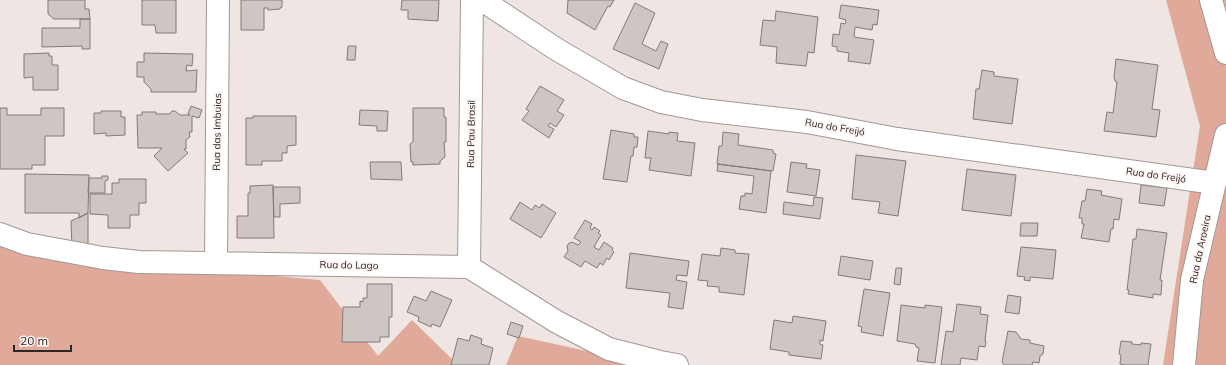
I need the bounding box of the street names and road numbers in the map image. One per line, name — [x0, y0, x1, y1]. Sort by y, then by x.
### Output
street label: Rua das Imbuias — [210, 93, 224, 171]
street label: Rua Pau Brasil — [464, 100, 478, 168]
street label: Rua do Freijó — [804, 115, 866, 139]
street label: Rua do Freijó — [1125, 164, 1187, 186]
street label: Rua da Aroeira — [1186, 213, 1214, 285]
street label: Rua do Lago — [319, 258, 379, 272]

